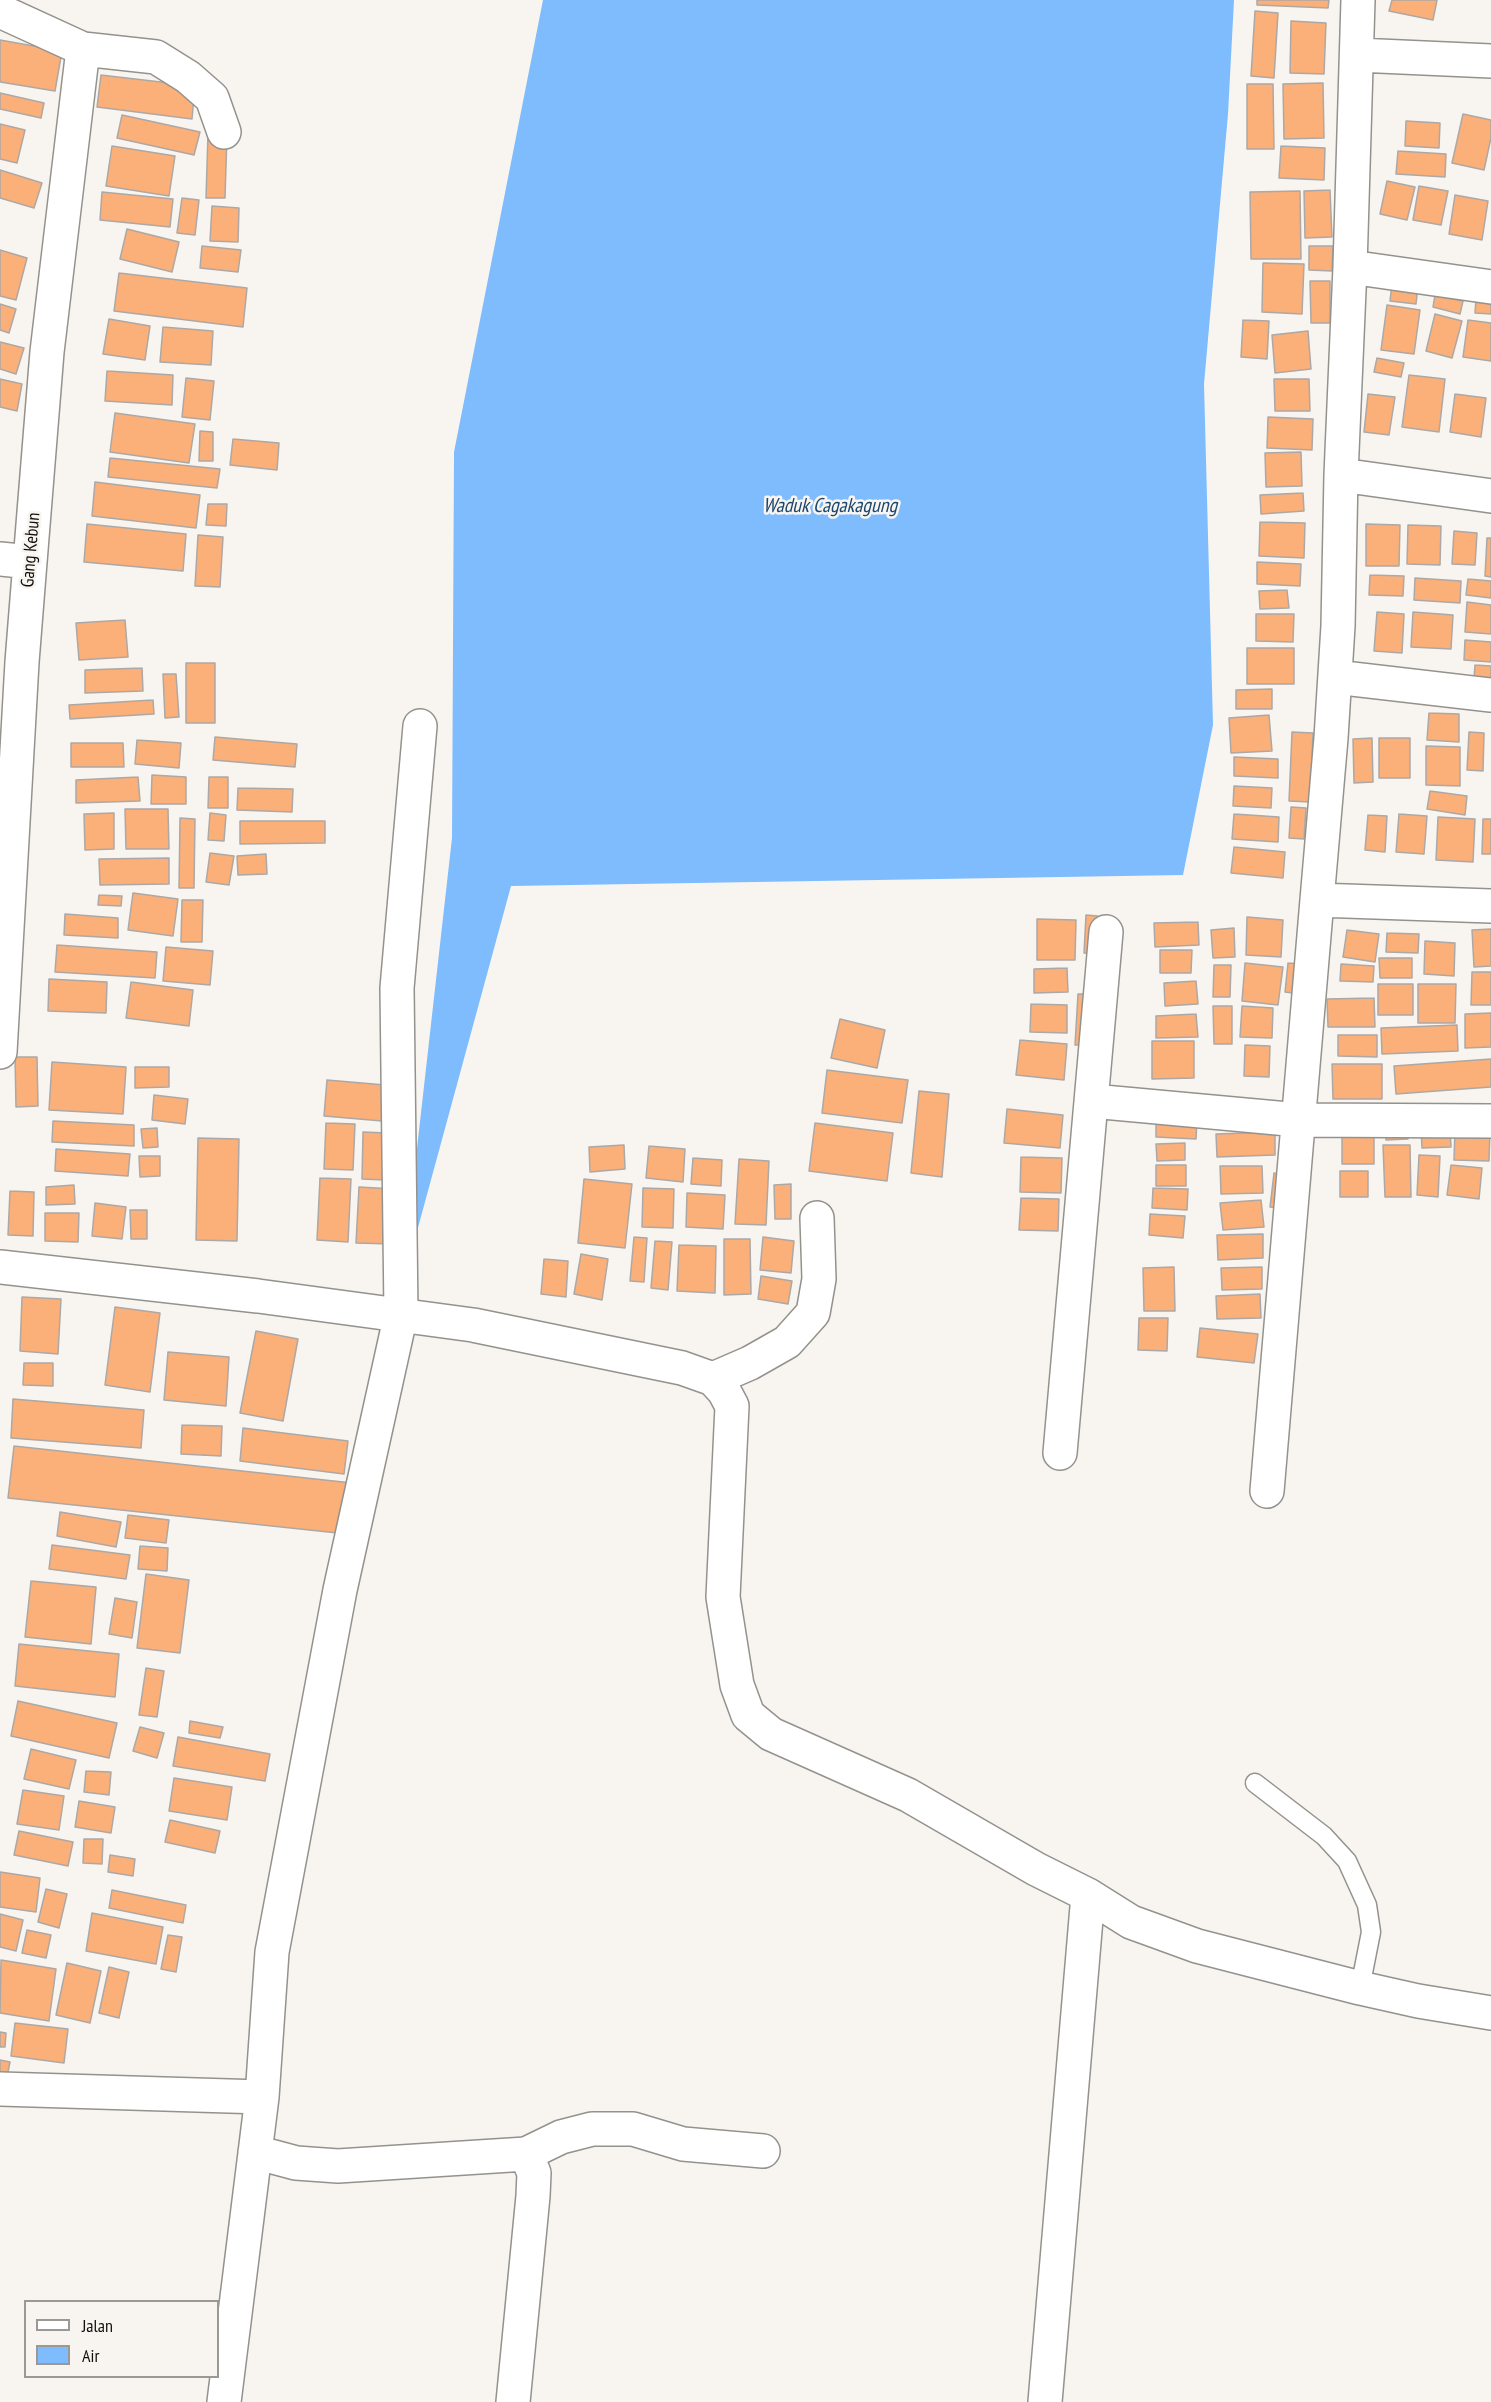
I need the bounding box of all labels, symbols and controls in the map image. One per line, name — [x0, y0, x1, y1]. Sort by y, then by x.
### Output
water label: Waduk Cagakagung — [763, 494, 897, 518]
street label: Gang Kebun — [17, 512, 45, 588]
legend — [24, 2300, 219, 2378]
text: Jalan — [82, 2314, 113, 2337]
text: Air — [82, 2344, 99, 2367]

